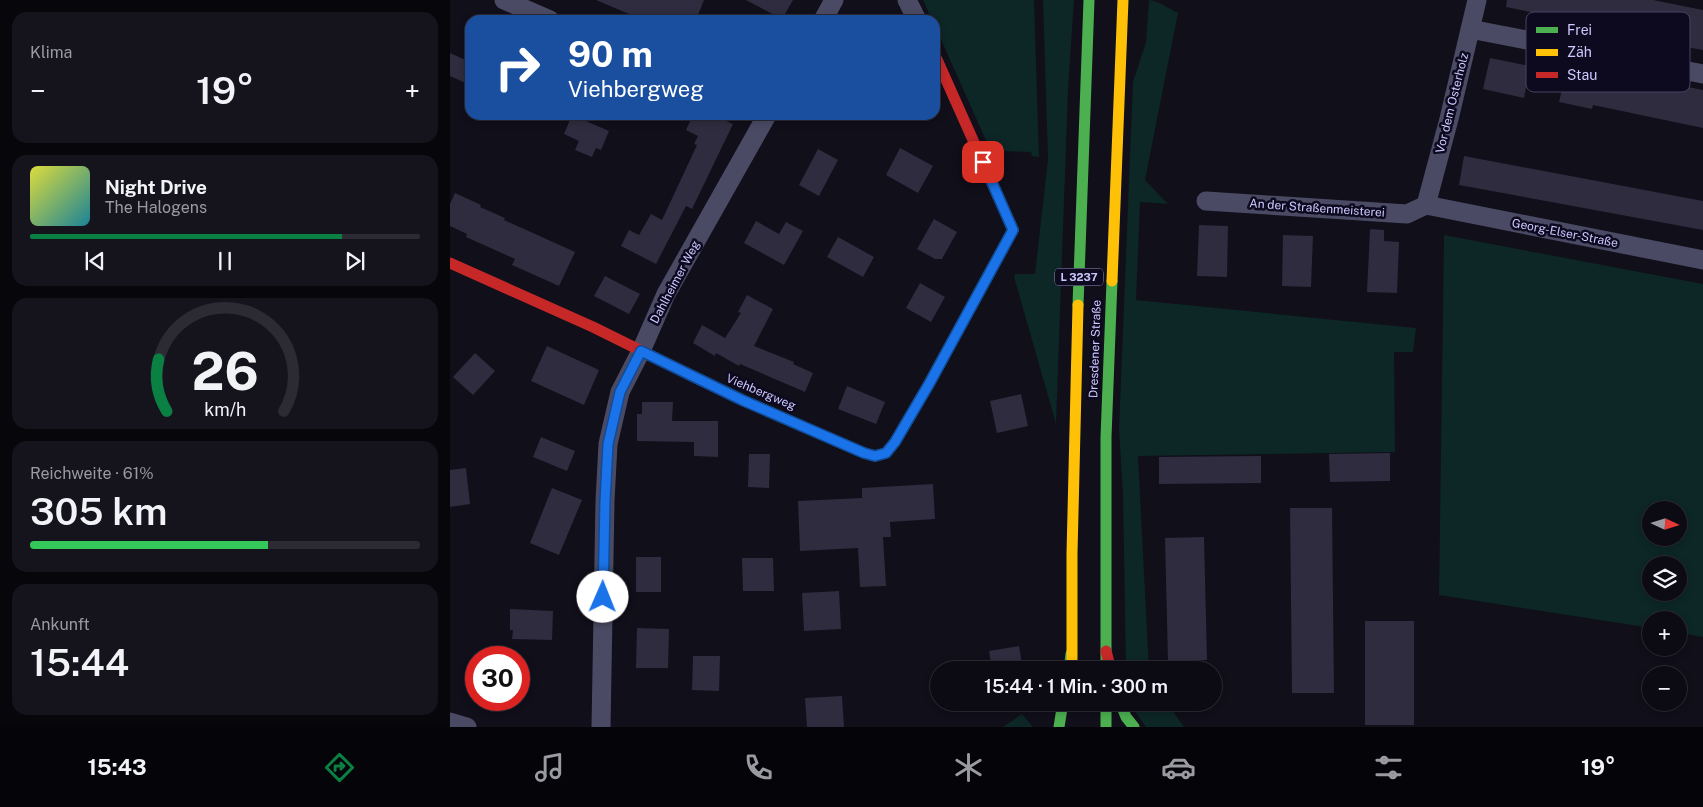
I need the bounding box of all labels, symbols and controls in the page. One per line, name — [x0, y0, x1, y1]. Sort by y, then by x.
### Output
legend — [1526, 12, 1690, 92]
text: Frei — [1567, 22, 1592, 38]
text: 90 m — [568, 34, 653, 75]
icon: right — [485, 35, 550, 100]
text: Klima — [30, 43, 72, 62]
text: Zäh — [1567, 44, 1592, 60]
street label: Vor dem Osterholz — [1433, 51, 1471, 155]
text: Stau — [1567, 67, 1597, 83]
text: 19° — [196, 68, 254, 113]
text: − — [30, 74, 46, 107]
text: + — [404, 74, 420, 107]
text: Viehbergweg — [568, 76, 704, 102]
pin — [962, 141, 1004, 183]
icon: arrive — [969, 148, 997, 176]
text: Night Drive — [105, 176, 207, 198]
street label: An der Straßenmeisterei — [1249, 196, 1385, 220]
text: The Halogens — [105, 198, 207, 217]
street label: Georg-Elser-Straße — [1511, 216, 1619, 250]
street label: Dahlheimer Weg — [647, 238, 703, 326]
icon: previous — [81, 247, 109, 275]
icon: pause — [211, 247, 239, 275]
icon: next — [341, 247, 369, 275]
road number: L 3237 — [1055, 268, 1103, 286]
street label: Dresdener Straße — [1086, 299, 1104, 398]
text: 26 — [191, 341, 259, 402]
street label: Viehbergweg — [724, 371, 798, 413]
text: km/h — [204, 399, 246, 420]
text: Reichweite · 61% — [30, 464, 154, 483]
text: 305 km — [30, 489, 168, 534]
north arrow — [1642, 501, 1688, 546]
map controls — [1642, 501, 1687, 711]
button: layers — [1642, 556, 1687, 601]
position arrow — [576, 570, 628, 622]
button: + — [1642, 611, 1687, 656]
text: Ankunft — [30, 615, 90, 634]
text: 15:44 — [30, 640, 129, 685]
speed limit sign: 30 — [465, 646, 530, 711]
button: − — [1642, 666, 1687, 711]
text: 15:44 · 1 Min. · 300 m — [984, 675, 1168, 697]
icon: directions — [322, 750, 357, 785]
icon: music — [532, 750, 567, 785]
icon: phone — [741, 750, 776, 785]
icon: climate — [951, 750, 986, 785]
icon: car — [1161, 750, 1196, 785]
icon: filters — [1371, 750, 1406, 785]
text: 15:43 — [87, 754, 147, 780]
text: 19° — [1581, 754, 1615, 780]

